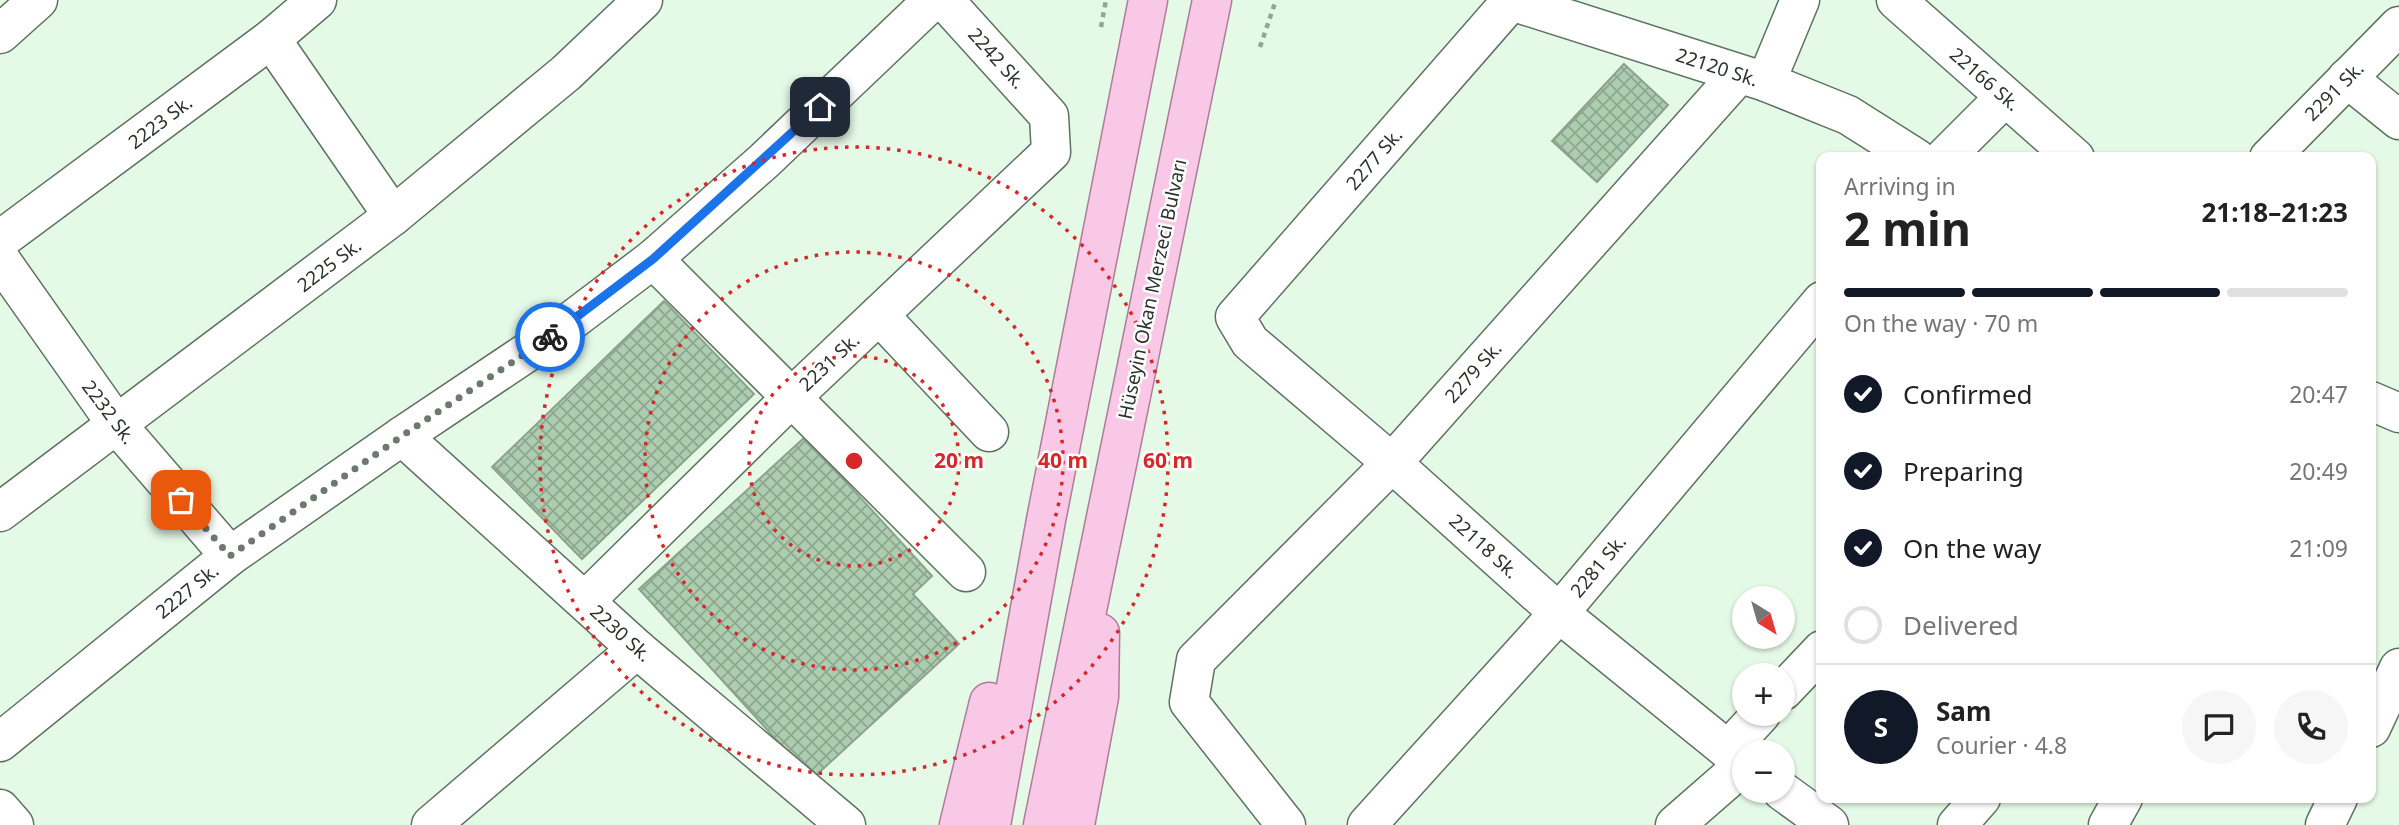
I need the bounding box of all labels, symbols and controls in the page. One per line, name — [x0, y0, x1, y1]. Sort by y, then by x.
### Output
street label: 2242 Sk. — [963, 22, 1031, 94]
street label: 22166 Sk. — [1944, 41, 2026, 117]
street label: 22120 Sk. — [1673, 42, 1761, 92]
street label: 2291 Sk. — [2299, 56, 2369, 126]
pin — [790, 77, 850, 137]
icon: home — [801, 88, 839, 126]
street label: 2223 Sk. — [123, 89, 197, 155]
street label: 2277 Sk. — [1340, 123, 1408, 195]
street label: Hüseyin Okan Merzeci Bulvarı — [1112, 157, 1192, 421]
text: Arriving in — [1844, 170, 1956, 202]
text: 21:18–21:23 — [2201, 194, 2348, 230]
text: 2 min — [1844, 197, 1971, 259]
street label: 2225 Sk. — [292, 232, 366, 298]
courier — [515, 302, 585, 372]
text: On the way · 70 m — [1844, 307, 2038, 339]
icon: bike — [531, 318, 569, 356]
street label: 2231 Sk. — [793, 327, 865, 397]
street label: 2279 Sk. — [1439, 336, 1507, 408]
street label: 2232 Sk. — [76, 375, 142, 449]
icon: check — [1844, 375, 1882, 413]
text: Confirmed — [1903, 376, 2033, 412]
text: 20:47 — [2289, 378, 2348, 410]
text: 20 m — [934, 446, 984, 474]
text: 40 m — [1038, 446, 1088, 474]
text: 60 m — [1143, 446, 1193, 474]
centre of rings — [842, 449, 866, 473]
icon: check — [1844, 452, 1882, 490]
text: Preparing — [1903, 453, 2024, 489]
text: 20:49 — [2289, 455, 2348, 487]
pin — [151, 470, 211, 530]
icon: bag — [162, 481, 200, 519]
street label: 22118 Sk. — [1444, 508, 1524, 584]
street label: 2281 Sk. — [1564, 529, 1632, 603]
icon: check — [1844, 529, 1882, 567]
text: On the way — [1903, 530, 2041, 566]
text: 21:09 — [2289, 532, 2348, 564]
street label: 2227 Sk. — [150, 558, 224, 624]
north arrow — [1732, 586, 1796, 649]
map controls — [1732, 586, 1795, 803]
street label: 2230 Sk. — [585, 599, 657, 667]
text: Delivered — [1903, 607, 2019, 643]
button: + — [1732, 663, 1795, 726]
button: chat — [2182, 690, 2256, 764]
button: phone — [2274, 690, 2348, 764]
text: Sam — [1936, 693, 1991, 729]
text: S — [1874, 709, 1888, 745]
text: Courier · 4.8 — [1936, 729, 2067, 761]
button: − — [1732, 740, 1795, 803]

